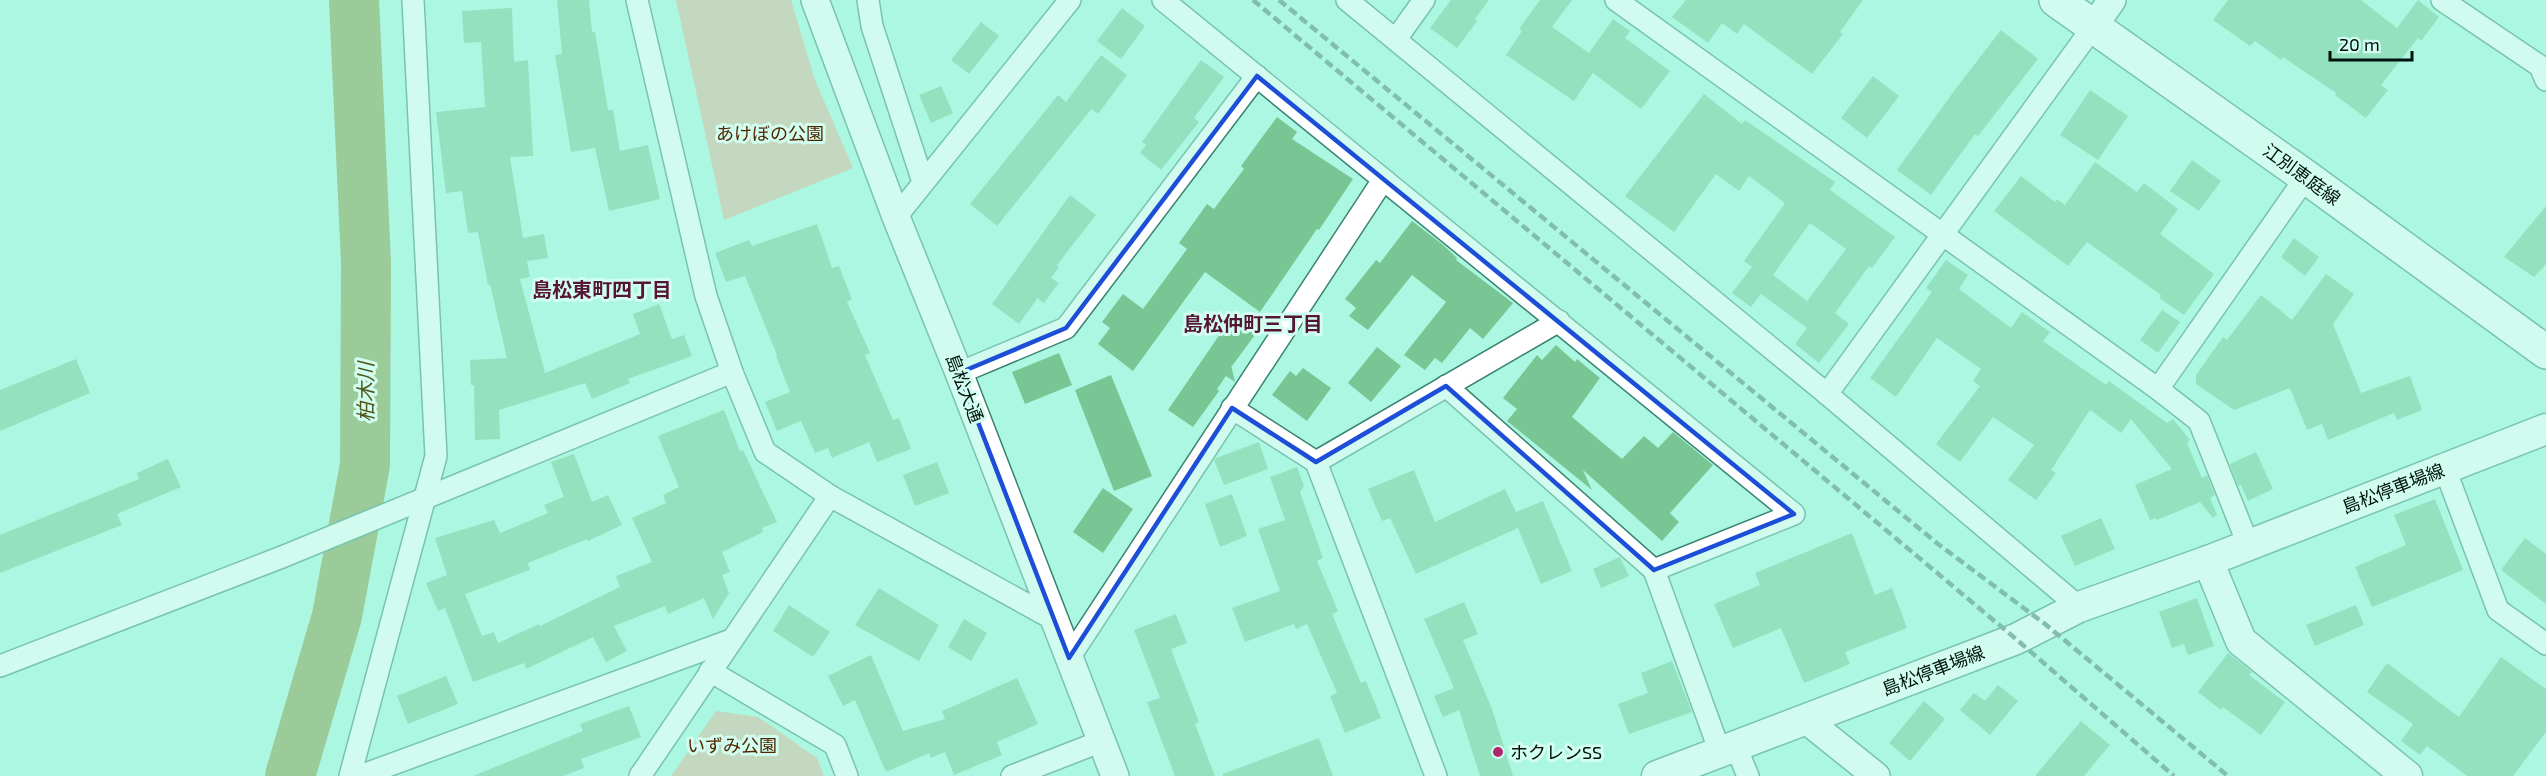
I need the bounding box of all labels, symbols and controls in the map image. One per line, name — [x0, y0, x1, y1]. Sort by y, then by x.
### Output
scale bar — [2330, 24, 2412, 62]
text: 20 m — [2339, 33, 2380, 55]
park label: あけぼの公園 — [716, 122, 824, 144]
street label: 江別恵庭線 — [2259, 139, 2345, 209]
district label: 島松東町四丁目 — [532, 277, 672, 301]
district label: 島松仲町三丁目 — [1183, 311, 1323, 335]
street label: 島松大通 — [942, 350, 988, 426]
water label: 柏木川 — [353, 360, 377, 422]
street label: 島松停車場線 — [2339, 458, 2447, 518]
street label: 島松停車場線 — [1879, 640, 1987, 700]
park label: いずみ公園 — [687, 734, 777, 756]
place label: ホクレンSS — [1510, 741, 1602, 763]
marker: ホクレンSS — [1491, 745, 1505, 759]

